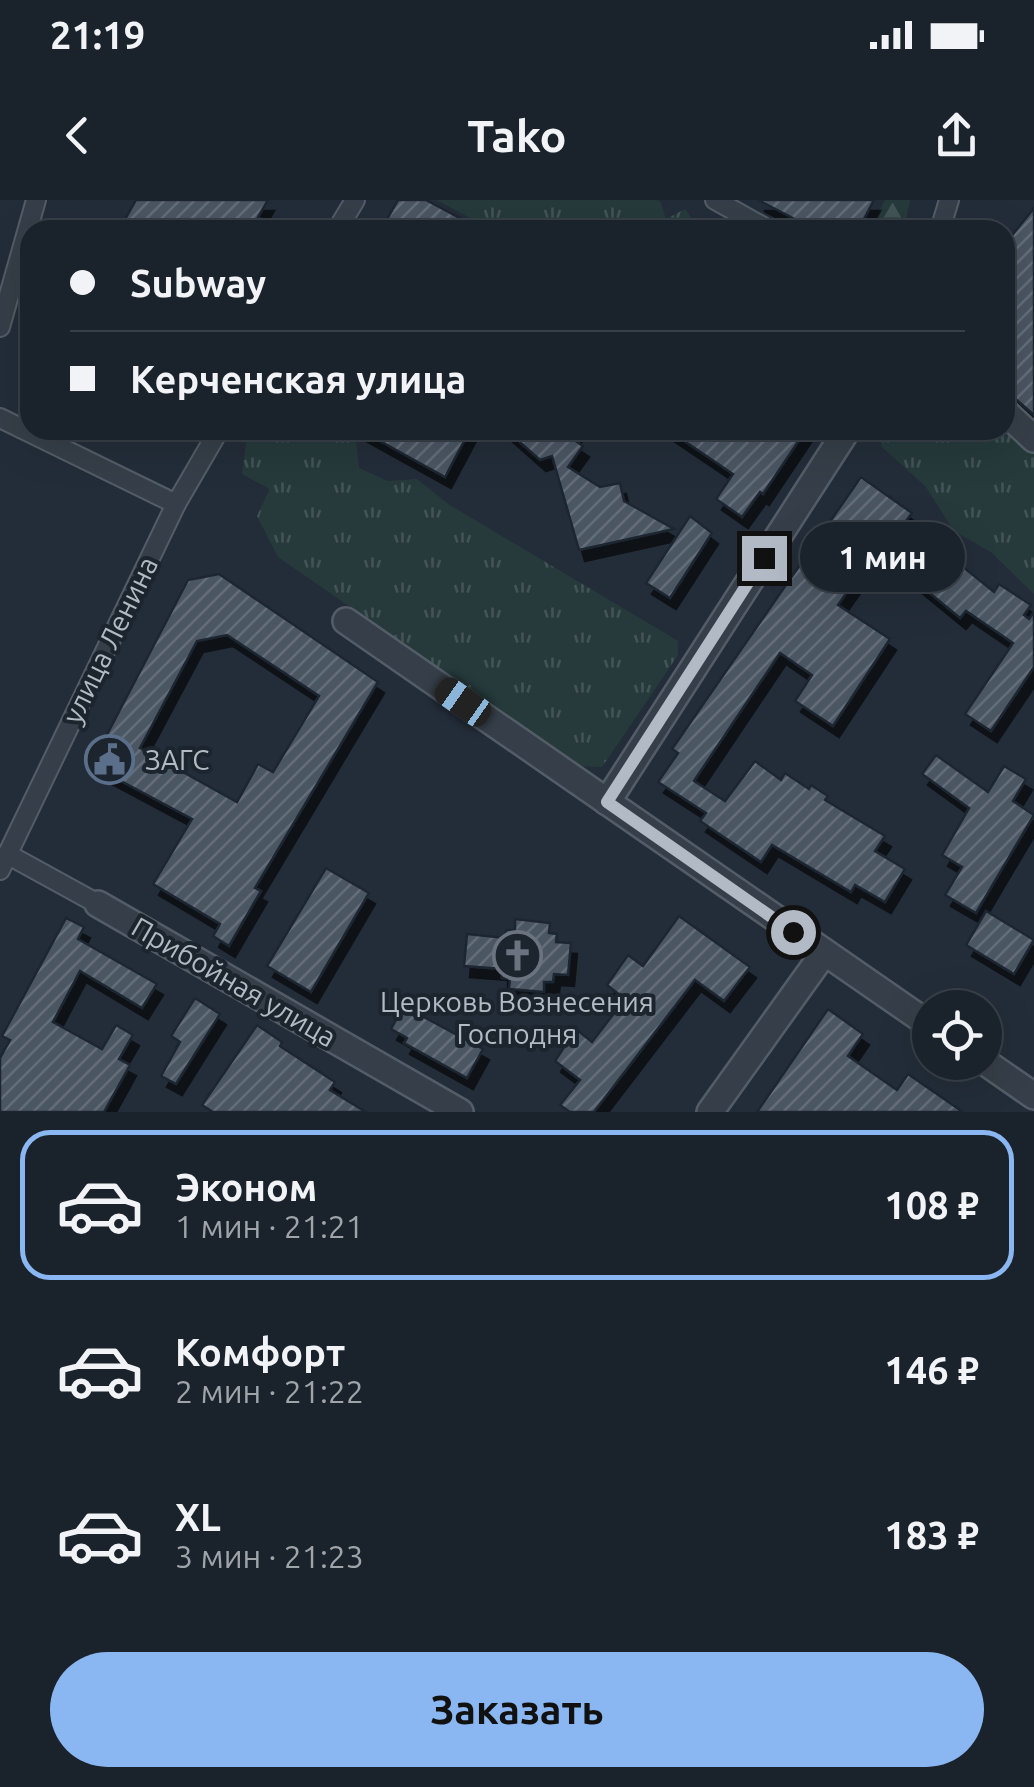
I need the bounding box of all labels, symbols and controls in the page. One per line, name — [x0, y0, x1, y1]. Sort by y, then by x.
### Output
text: 21:19 — [50, 14, 145, 56]
icon: back — [50, 108, 105, 163]
icon: share — [929, 108, 984, 163]
text: Tako — [467, 110, 567, 161]
text: Subway — [130, 262, 266, 304]
text: Керченская улица — [130, 358, 466, 400]
callout: 1 мин — [799, 523, 964, 593]
route end — [742, 536, 787, 581]
text: 1 мин — [838, 539, 927, 575]
street label: улица Ленина — [56, 551, 163, 728]
car — [430, 673, 496, 731]
public building icon: ЗАГС — [84, 734, 136, 786]
place label: ЗАГС — [145, 744, 210, 775]
route start — [771, 910, 816, 955]
street label: Прибойная улица — [127, 911, 342, 1053]
church icon: Церковь Вознесения Господня — [491, 929, 543, 981]
place label: Церковь Вознесения Господня — [380, 986, 654, 1049]
map controls — [912, 990, 1002, 1080]
button: locate — [912, 990, 1002, 1080]
icon: car — [55, 1160, 145, 1250]
text: Эконом — [175, 1166, 317, 1208]
text: 108 ₽ — [884, 1184, 979, 1226]
text: 1 мин · 21:21 — [175, 1208, 364, 1244]
icon: car — [55, 1325, 145, 1415]
text: Комфорт — [175, 1331, 345, 1373]
text: 146 ₽ — [884, 1349, 979, 1391]
text: 2 мин · 21:22 — [175, 1373, 364, 1409]
icon: car — [55, 1490, 145, 1580]
text: XL — [175, 1496, 221, 1538]
text: 183 ₽ — [884, 1514, 979, 1556]
text: 3 мин · 21:23 — [175, 1538, 364, 1574]
button: Заказать — [50, 1652, 984, 1767]

